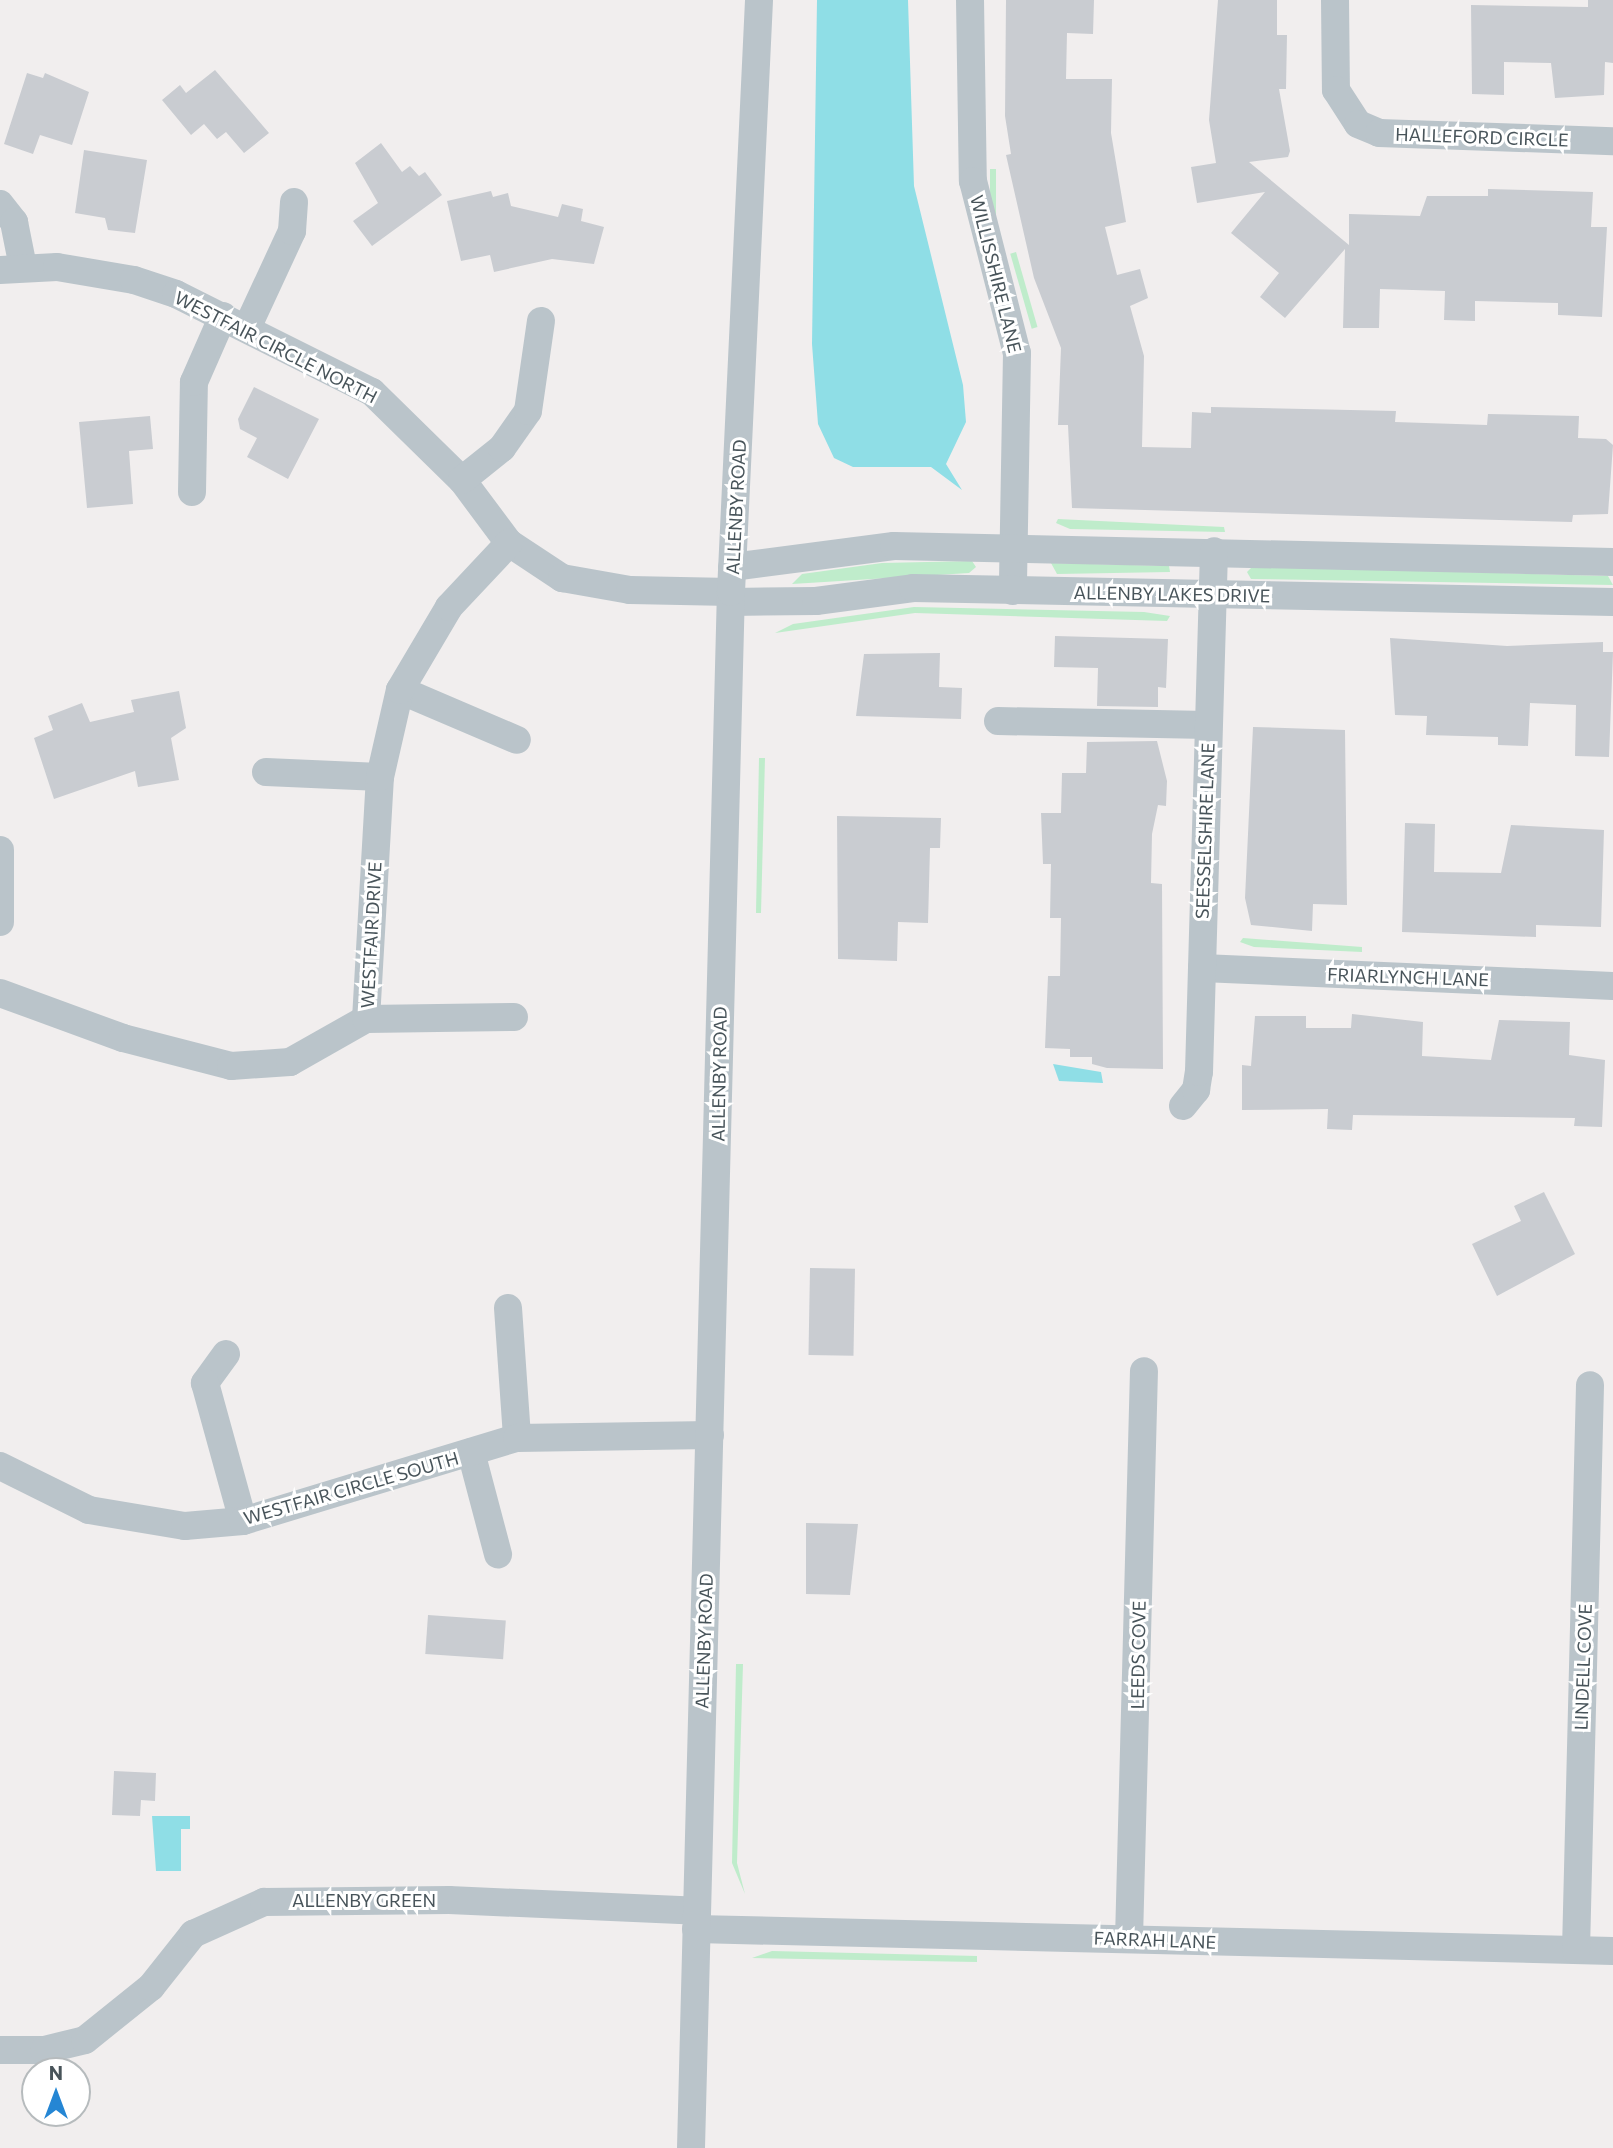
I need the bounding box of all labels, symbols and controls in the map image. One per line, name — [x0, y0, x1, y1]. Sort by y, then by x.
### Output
street label: HALLEFORD CIRCLE — [1395, 123, 1569, 151]
street label: WILLISSHIRE LANE — [966, 193, 1026, 355]
street label: WESTFAIR CIRCLE NORTH — [171, 286, 381, 408]
street label: ALLENBY ROAD — [722, 439, 750, 575]
street label: ALLENBY LAKES DRIVE — [1073, 581, 1271, 607]
street label: SEESSELSHIRE LANE — [1191, 743, 1219, 919]
street label: WESTFAIR DRIVE — [356, 861, 386, 1009]
street label: FRIARLYNCH LANE — [1327, 963, 1489, 991]
street label: ALLENBY ROAD — [707, 1006, 731, 1142]
street label: WESTFAIR CIRCLE SOUTH — [241, 1447, 461, 1529]
street label: ALLENBY ROAD — [691, 1573, 717, 1709]
street label: LEEDS COVE — [1126, 1601, 1150, 1709]
street label: LINDELL COVE — [1570, 1603, 1596, 1731]
street label: ALLENBY GREEN — [292, 1889, 436, 1911]
street label: FARRAH LANE — [1093, 1927, 1217, 1953]
north arrow — [21, 2057, 91, 2127]
text: N — [49, 2061, 63, 2084]

